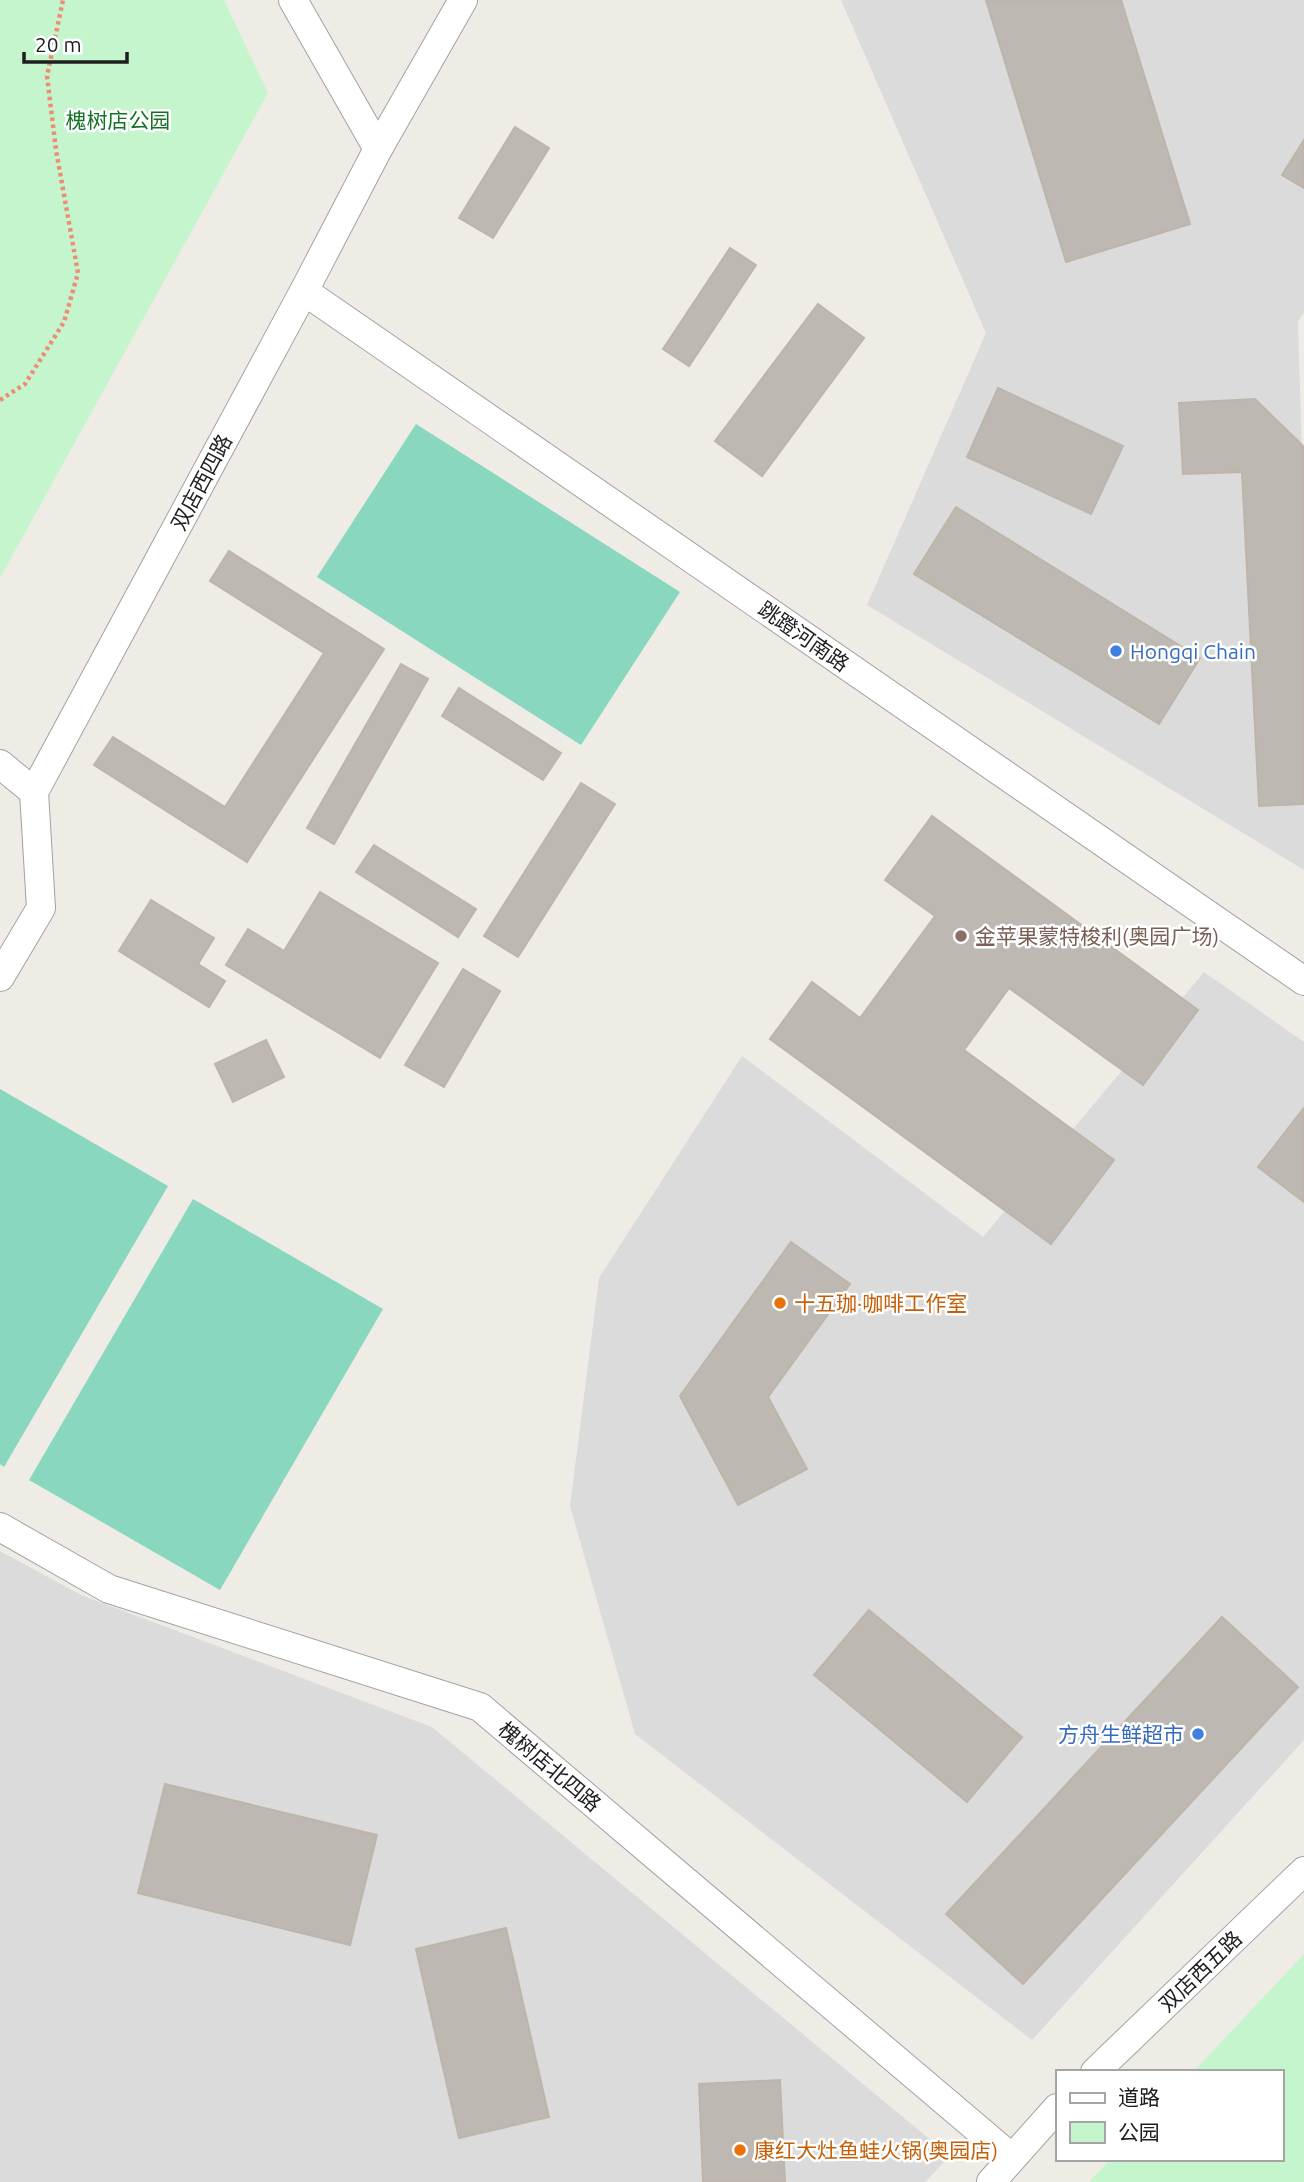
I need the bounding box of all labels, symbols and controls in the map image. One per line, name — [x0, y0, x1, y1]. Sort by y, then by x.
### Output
scale bar — [24, 21, 128, 65]
text: 20 m — [35, 32, 82, 56]
park label: 槐树店公园 — [66, 108, 171, 132]
street label: 双店西四路 — [166, 430, 236, 534]
street label: 跳蹬河南路 — [754, 596, 854, 676]
place label: Hongqi Chain — [1130, 639, 1256, 663]
marker: Hongqi Chain — [1108, 643, 1124, 659]
place label: 金苹果蒙特梭利(奥园广场) — [975, 924, 1219, 948]
marker: 金苹果蒙特梭利(奥园广场) — [953, 928, 969, 944]
place label: 十五珈·咖啡工作室 — [794, 1291, 967, 1315]
marker: 十五珈·咖啡工作室 — [772, 1295, 788, 1311]
street label: 槐树店北四路 — [494, 1716, 606, 1816]
place label: 方舟生鲜超市 — [1058, 1722, 1184, 1746]
marker: 方舟生鲜超市 — [1190, 1726, 1206, 1742]
street label: 双店西五路 — [1154, 1926, 1246, 2016]
legend — [1056, 2070, 1283, 2161]
text: 道路 — [1118, 2085, 1160, 2109]
text: 公园 — [1118, 2120, 1160, 2144]
place label: 康红大灶鱼蛙火锅(奥园店) — [754, 2138, 998, 2162]
marker: 康红大灶鱼蛙火锅(奥园店) — [732, 2142, 748, 2158]

